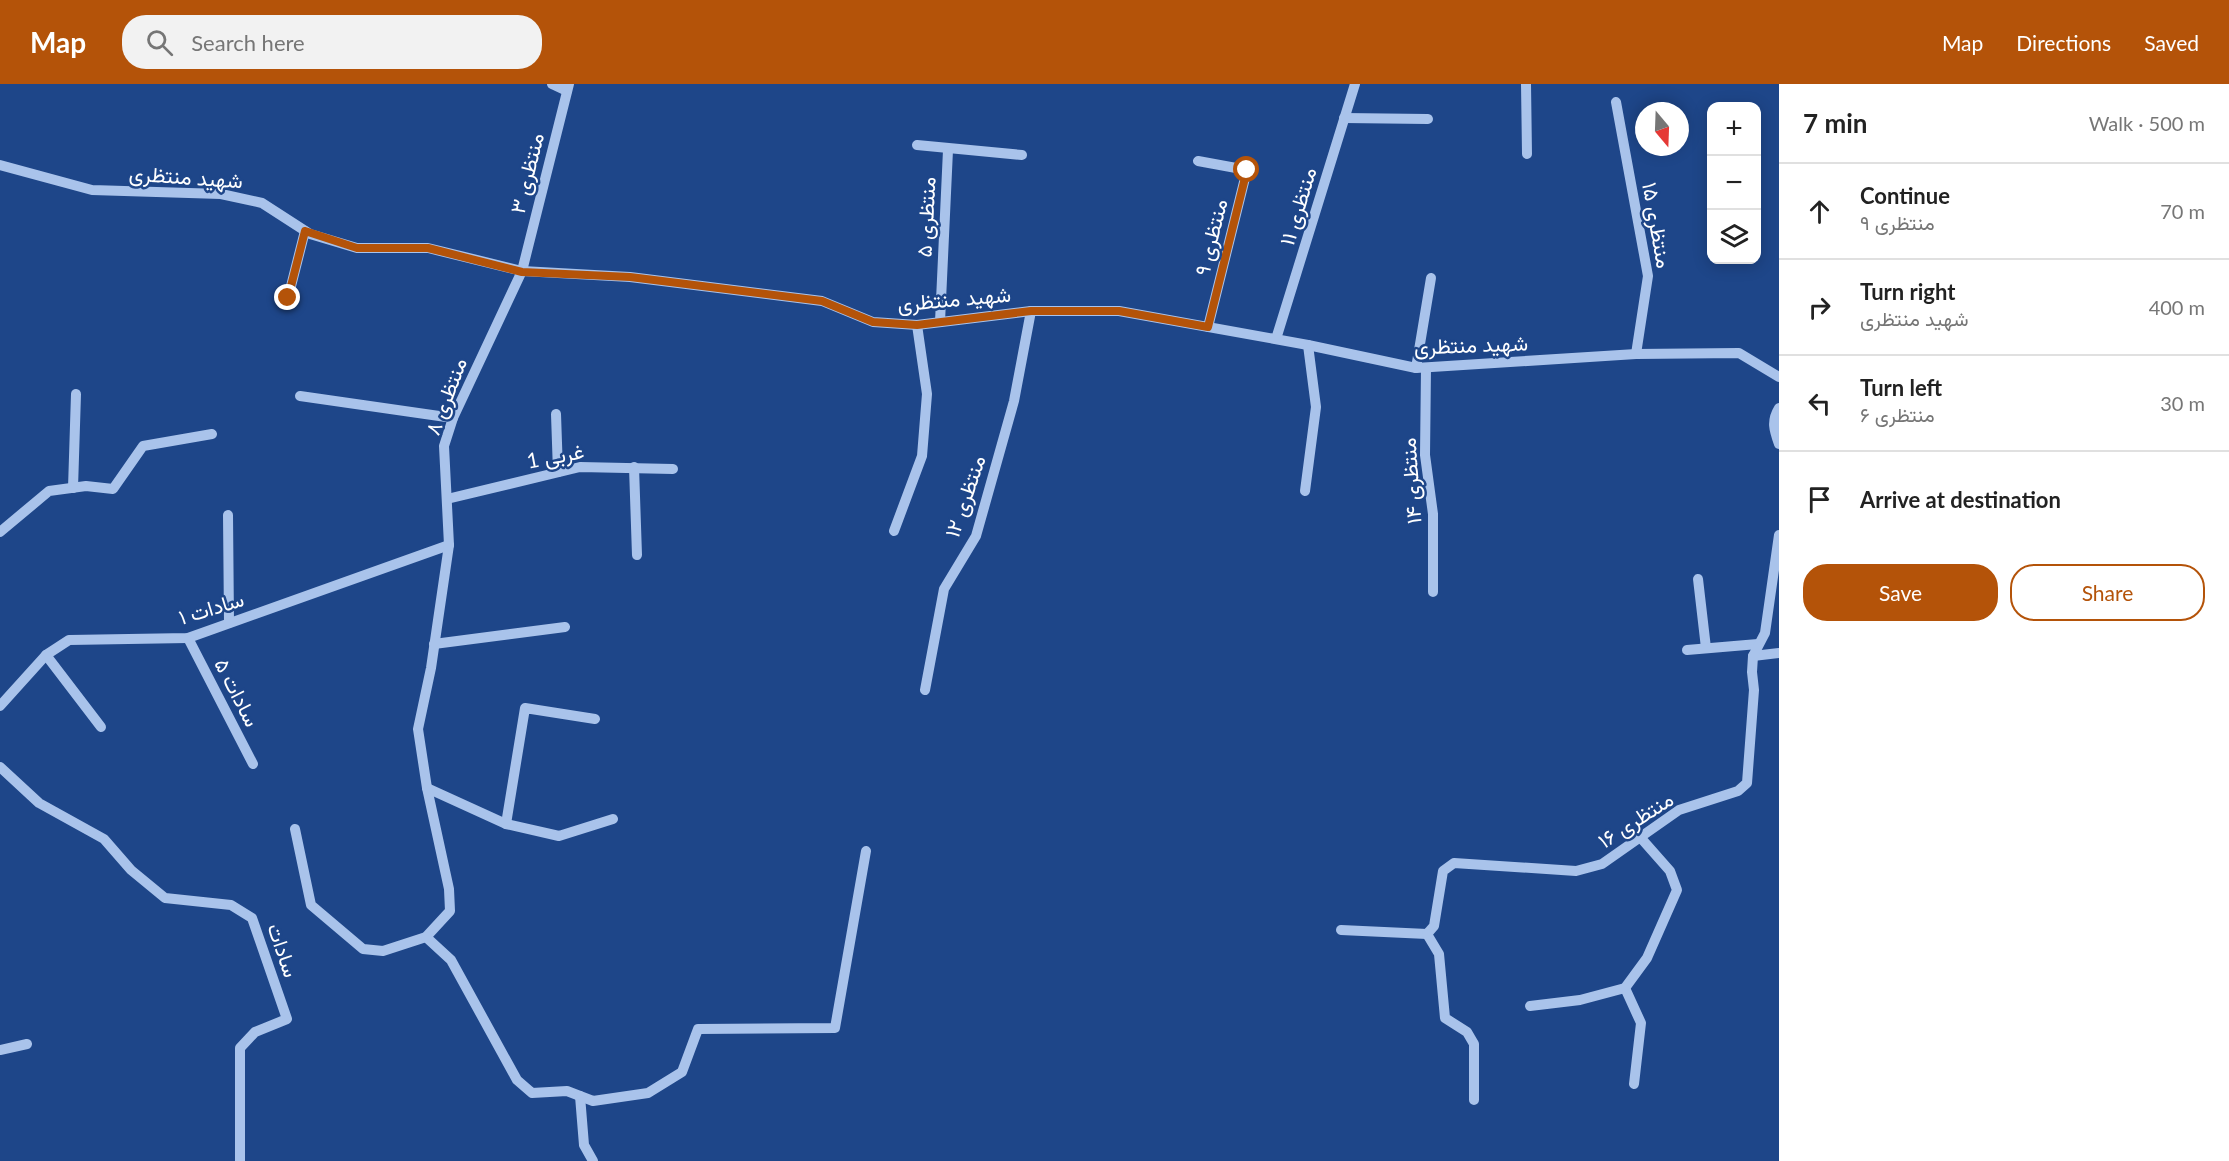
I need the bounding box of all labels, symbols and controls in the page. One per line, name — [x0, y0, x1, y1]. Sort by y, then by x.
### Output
search box — [122, 15, 542, 69]
text: Map — [30, 25, 86, 59]
icon: search — [143, 26, 176, 59]
text: Search here — [191, 29, 305, 56]
text: Map — [1942, 30, 1983, 55]
text: Directions — [2016, 30, 2111, 55]
text: Saved — [2144, 30, 2199, 55]
north arrow — [1635, 102, 1689, 156]
map controls — [1707, 102, 1761, 264]
button: + — [1707, 102, 1761, 156]
text: 7 min — [1803, 107, 1867, 139]
text: Walk · 500 m — [2089, 111, 2205, 135]
street label: منتظری ۳ — [504, 130, 550, 216]
route start — [1233, 156, 1259, 182]
button: − — [1707, 156, 1761, 210]
street label: شهید منتظری — [128, 160, 244, 194]
street label: منتظری ۱۱ — [1273, 164, 1323, 249]
street label: منتظری ۵ — [910, 176, 942, 258]
street label: منتظری ۱۵ — [1636, 180, 1678, 270]
text: Continue — [1860, 182, 1950, 209]
icon: ahead — [1803, 195, 1836, 228]
street label: منتظری ۹ — [1188, 196, 1234, 279]
text: 70 m — [2160, 199, 2205, 223]
button: layers — [1707, 210, 1761, 264]
text: منتظری ۹ — [1860, 210, 1935, 234]
text: Turn right — [1860, 278, 1955, 305]
street label: شهید منتظری — [896, 281, 1012, 317]
route end — [274, 284, 300, 310]
icon: right — [1803, 291, 1836, 324]
text: 400 m — [2149, 295, 2205, 319]
text: شهید منتظری — [1860, 306, 1969, 330]
street label: شهید منتظری — [1414, 330, 1529, 360]
street label: منتظری ۸ — [419, 354, 473, 439]
text: Turn left — [1860, 374, 1942, 401]
icon: left — [1803, 387, 1836, 420]
text: 30 m — [2160, 391, 2205, 415]
text: منتظری ۶ — [1860, 402, 1935, 426]
street label: غربی 1 — [524, 437, 586, 475]
street label: منتظری ۱۴ — [1395, 437, 1427, 525]
street label: منتظری ۱۲ — [938, 452, 992, 541]
icon: arrive — [1803, 483, 1836, 516]
text: Arrive at destination — [1860, 486, 2061, 513]
button: Save — [1803, 564, 1998, 621]
button: Share — [2010, 564, 2205, 621]
street label: سادات ۱ — [175, 585, 247, 629]
street label: سادات ۵ — [210, 654, 266, 730]
street label: منتظری ۱۶ — [1593, 785, 1678, 854]
street label: سادات — [263, 920, 305, 980]

